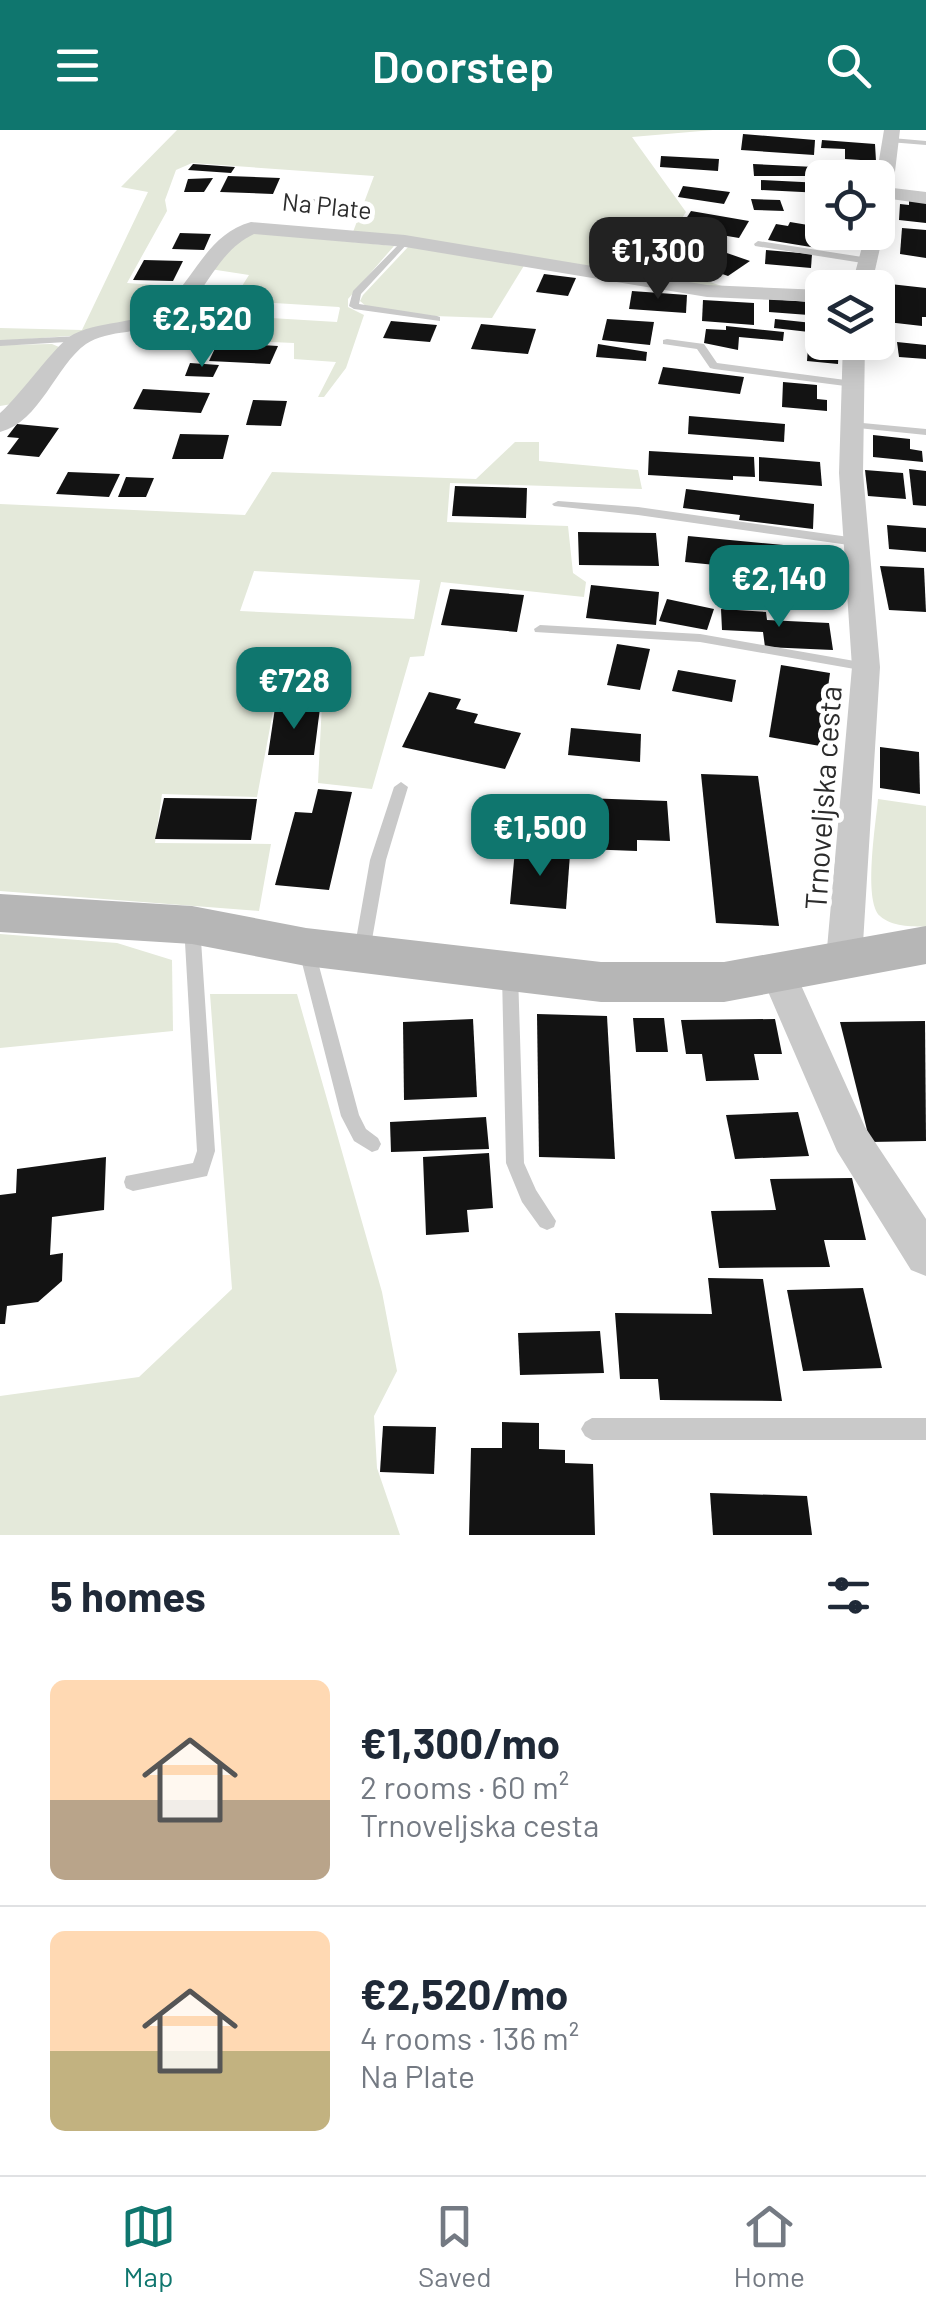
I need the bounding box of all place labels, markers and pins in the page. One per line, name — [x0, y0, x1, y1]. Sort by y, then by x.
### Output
pin: €1,300 — [577, 217, 739, 302]
pin: €2,520 — [121, 285, 283, 370]
pin: €2,140 — [698, 545, 860, 630]
pin: €728 — [235, 647, 353, 732]
pin: €1,500 — [459, 794, 621, 879]

